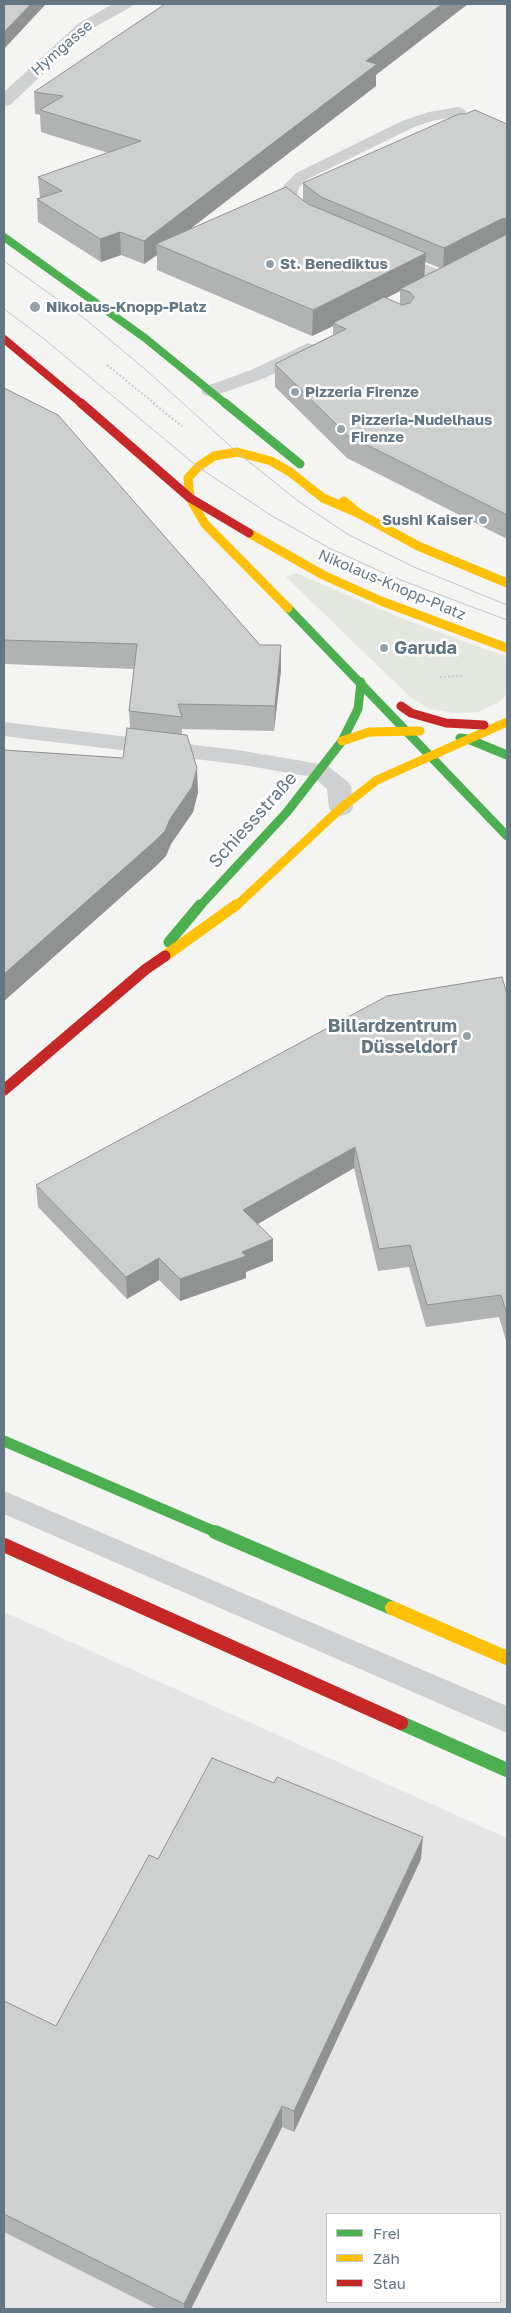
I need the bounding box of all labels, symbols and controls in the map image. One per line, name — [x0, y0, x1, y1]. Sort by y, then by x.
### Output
street label: Hymgasse — [28, 16, 96, 80]
place label: St. Benediktus — [280, 255, 388, 273]
marker: St. Benediktus — [264, 258, 276, 270]
place label: Nikolaus-Knopp-Platz — [46, 298, 206, 316]
marker: Nikolaus-Knopp-Platz — [28, 300, 42, 314]
place label: Pizzeria Firenze — [305, 383, 419, 401]
marker: Pizzeria Firenze — [289, 386, 301, 398]
place label: Pizzeria-Nudelhaus Firenze — [351, 411, 492, 446]
marker: Pizzeria-Nudelhaus Firenze — [335, 423, 347, 435]
place label: Sushi Kaiser — [382, 511, 473, 529]
marker: Sushi Kaiser — [477, 514, 489, 526]
street label: Nikolaus-Knopp-Platz — [316, 546, 468, 624]
place label: Garuda — [394, 637, 457, 659]
marker: Garuda — [378, 642, 390, 654]
street label: Schiessstraße — [204, 768, 302, 872]
place label: Billardzentrum Düsseldorf — [328, 1015, 457, 1058]
marker: Billardzentrum Düsseldorf — [461, 1030, 473, 1042]
legend — [326, 2213, 501, 2303]
text: Frei — [373, 2224, 400, 2242]
text: Zäh — [373, 2249, 400, 2267]
text: Stau — [373, 2274, 406, 2292]

